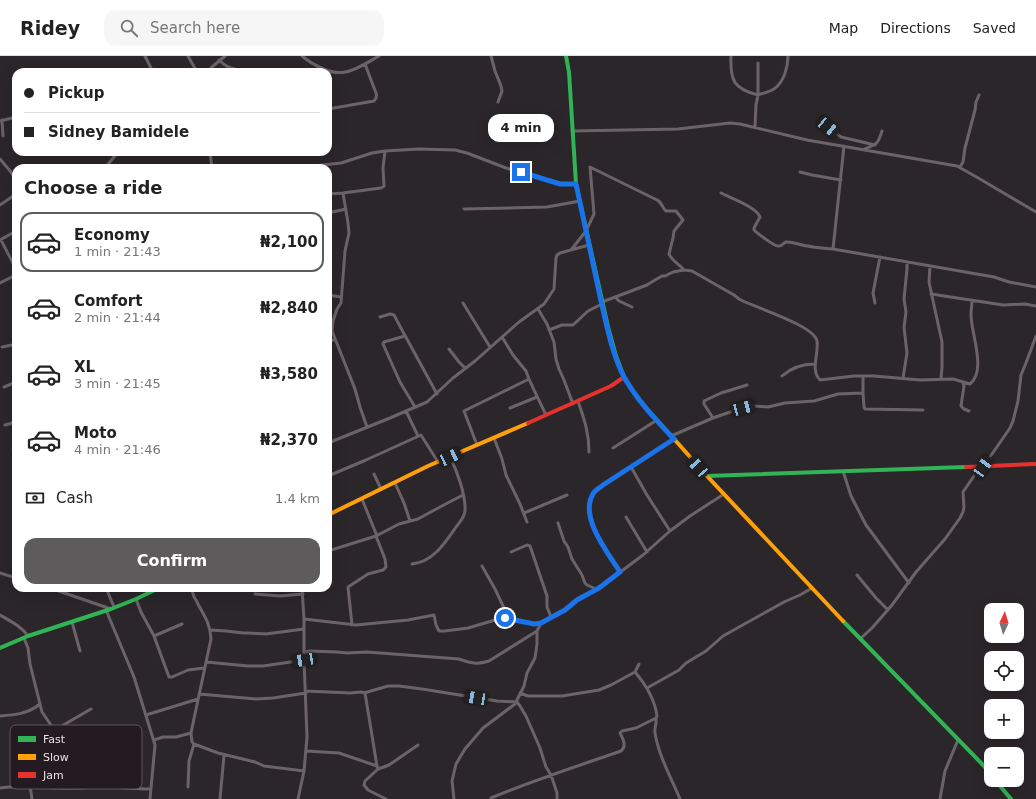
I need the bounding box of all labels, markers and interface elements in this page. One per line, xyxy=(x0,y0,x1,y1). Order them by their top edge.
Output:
search box xyxy=(104,10,384,46)
text: Ridey xyxy=(20,17,80,39)
icon: search xyxy=(118,17,140,39)
text: Search here xyxy=(150,19,240,37)
text: Map xyxy=(829,20,858,36)
text: Directions xyxy=(880,20,951,36)
text: Saved xyxy=(973,20,1016,36)
text: Pickup xyxy=(48,84,104,102)
callout: 4 min xyxy=(488,114,554,142)
car xyxy=(815,115,841,139)
text: 4 min xyxy=(501,120,541,135)
text: Sidney Bamidele xyxy=(48,123,189,141)
route end xyxy=(512,163,530,181)
text: Choose a ride xyxy=(24,177,163,198)
icon: car xyxy=(26,224,62,260)
text: Economy xyxy=(74,226,150,244)
text: ₦2,100 xyxy=(260,233,318,251)
text: 1 min · 21:43 xyxy=(74,244,161,259)
icon: car xyxy=(26,290,62,326)
text: Comfort xyxy=(74,292,142,310)
text: ₦2,840 xyxy=(260,299,318,317)
text: 2 min · 21:44 xyxy=(74,310,161,325)
icon: car xyxy=(26,356,62,392)
text: XL xyxy=(74,358,95,376)
text: ₦3,580 xyxy=(260,365,318,383)
text: 3 min · 21:45 xyxy=(74,376,161,391)
car xyxy=(730,399,756,417)
icon: car xyxy=(26,422,62,458)
text: Moto xyxy=(74,424,117,442)
text: ₦2,370 xyxy=(260,431,318,449)
text: 4 min · 21:46 xyxy=(74,442,161,457)
car xyxy=(437,446,463,468)
car xyxy=(686,454,710,480)
car xyxy=(971,454,995,480)
icon: cash xyxy=(24,487,46,509)
text: Cash xyxy=(56,489,93,507)
text: 1.4 km xyxy=(275,491,320,506)
button: Confirm xyxy=(24,538,320,584)
north arrow xyxy=(984,603,1024,643)
map controls xyxy=(984,603,1024,787)
route start xyxy=(496,609,514,627)
button: locate xyxy=(984,651,1024,691)
car xyxy=(291,652,317,668)
car xyxy=(463,690,489,706)
button: + xyxy=(984,699,1024,739)
legend xyxy=(10,725,142,789)
text: Fast xyxy=(43,733,66,746)
button: − xyxy=(984,747,1024,787)
text: Slow xyxy=(43,751,69,764)
text: Jam xyxy=(42,769,64,782)

